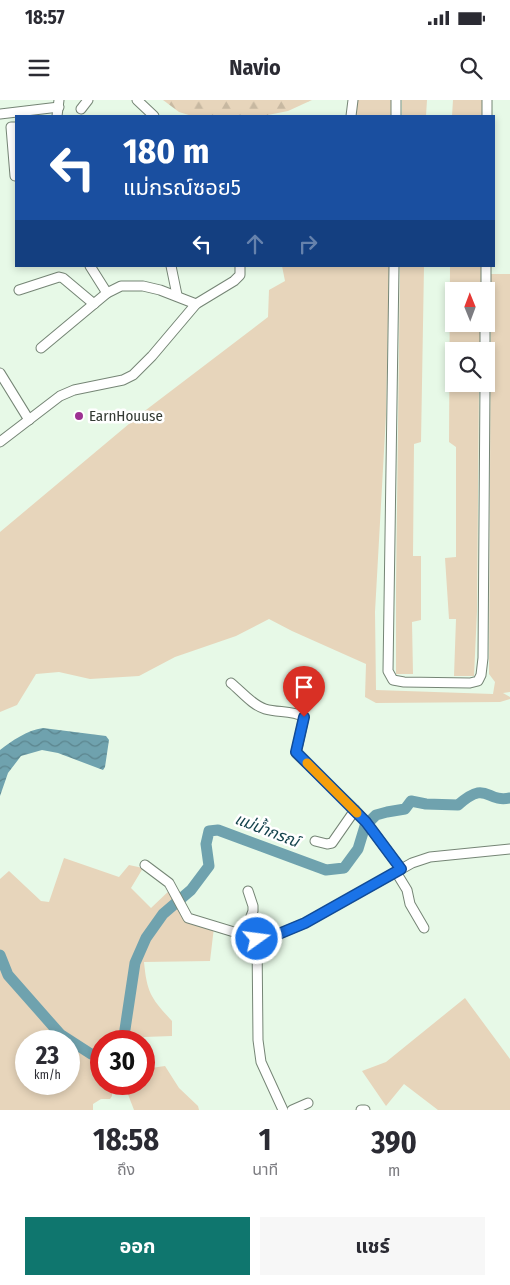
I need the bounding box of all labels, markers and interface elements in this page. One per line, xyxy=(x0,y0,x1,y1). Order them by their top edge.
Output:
text: 18:57 xyxy=(25,6,65,29)
icon: menu xyxy=(25,54,53,82)
text: Navio xyxy=(229,54,281,81)
icon: search xyxy=(457,54,485,82)
text: 180 m xyxy=(123,130,209,172)
icon: left xyxy=(40,135,105,200)
text: แม่กรณ์ซอย5 xyxy=(123,174,241,201)
icon: left xyxy=(188,230,216,258)
icon: ahead xyxy=(241,230,269,258)
icon: right xyxy=(294,230,322,258)
north arrow xyxy=(445,282,495,332)
map controls xyxy=(445,282,495,392)
button: search xyxy=(445,342,495,392)
place label: EarnHouuse xyxy=(89,407,163,425)
marker: EarnHouuse xyxy=(73,410,85,422)
pin xyxy=(283,666,325,717)
icon: arrive xyxy=(290,673,318,701)
water label: แม่น้ำกรณ์ xyxy=(232,807,305,852)
position arrow xyxy=(230,912,282,964)
speed limit sign: 30 xyxy=(90,1030,155,1095)
text: 23 xyxy=(36,1041,59,1071)
text: km/h xyxy=(34,1068,61,1082)
text: 18:58 xyxy=(93,1122,159,1158)
text: 1 xyxy=(259,1122,272,1158)
text: 390 xyxy=(371,1125,417,1161)
text: ถึง xyxy=(117,1160,135,1179)
text: นาที xyxy=(252,1160,278,1179)
text: m xyxy=(388,1161,400,1180)
button: ออก xyxy=(25,1217,250,1275)
button: แชร์ xyxy=(260,1217,485,1275)

